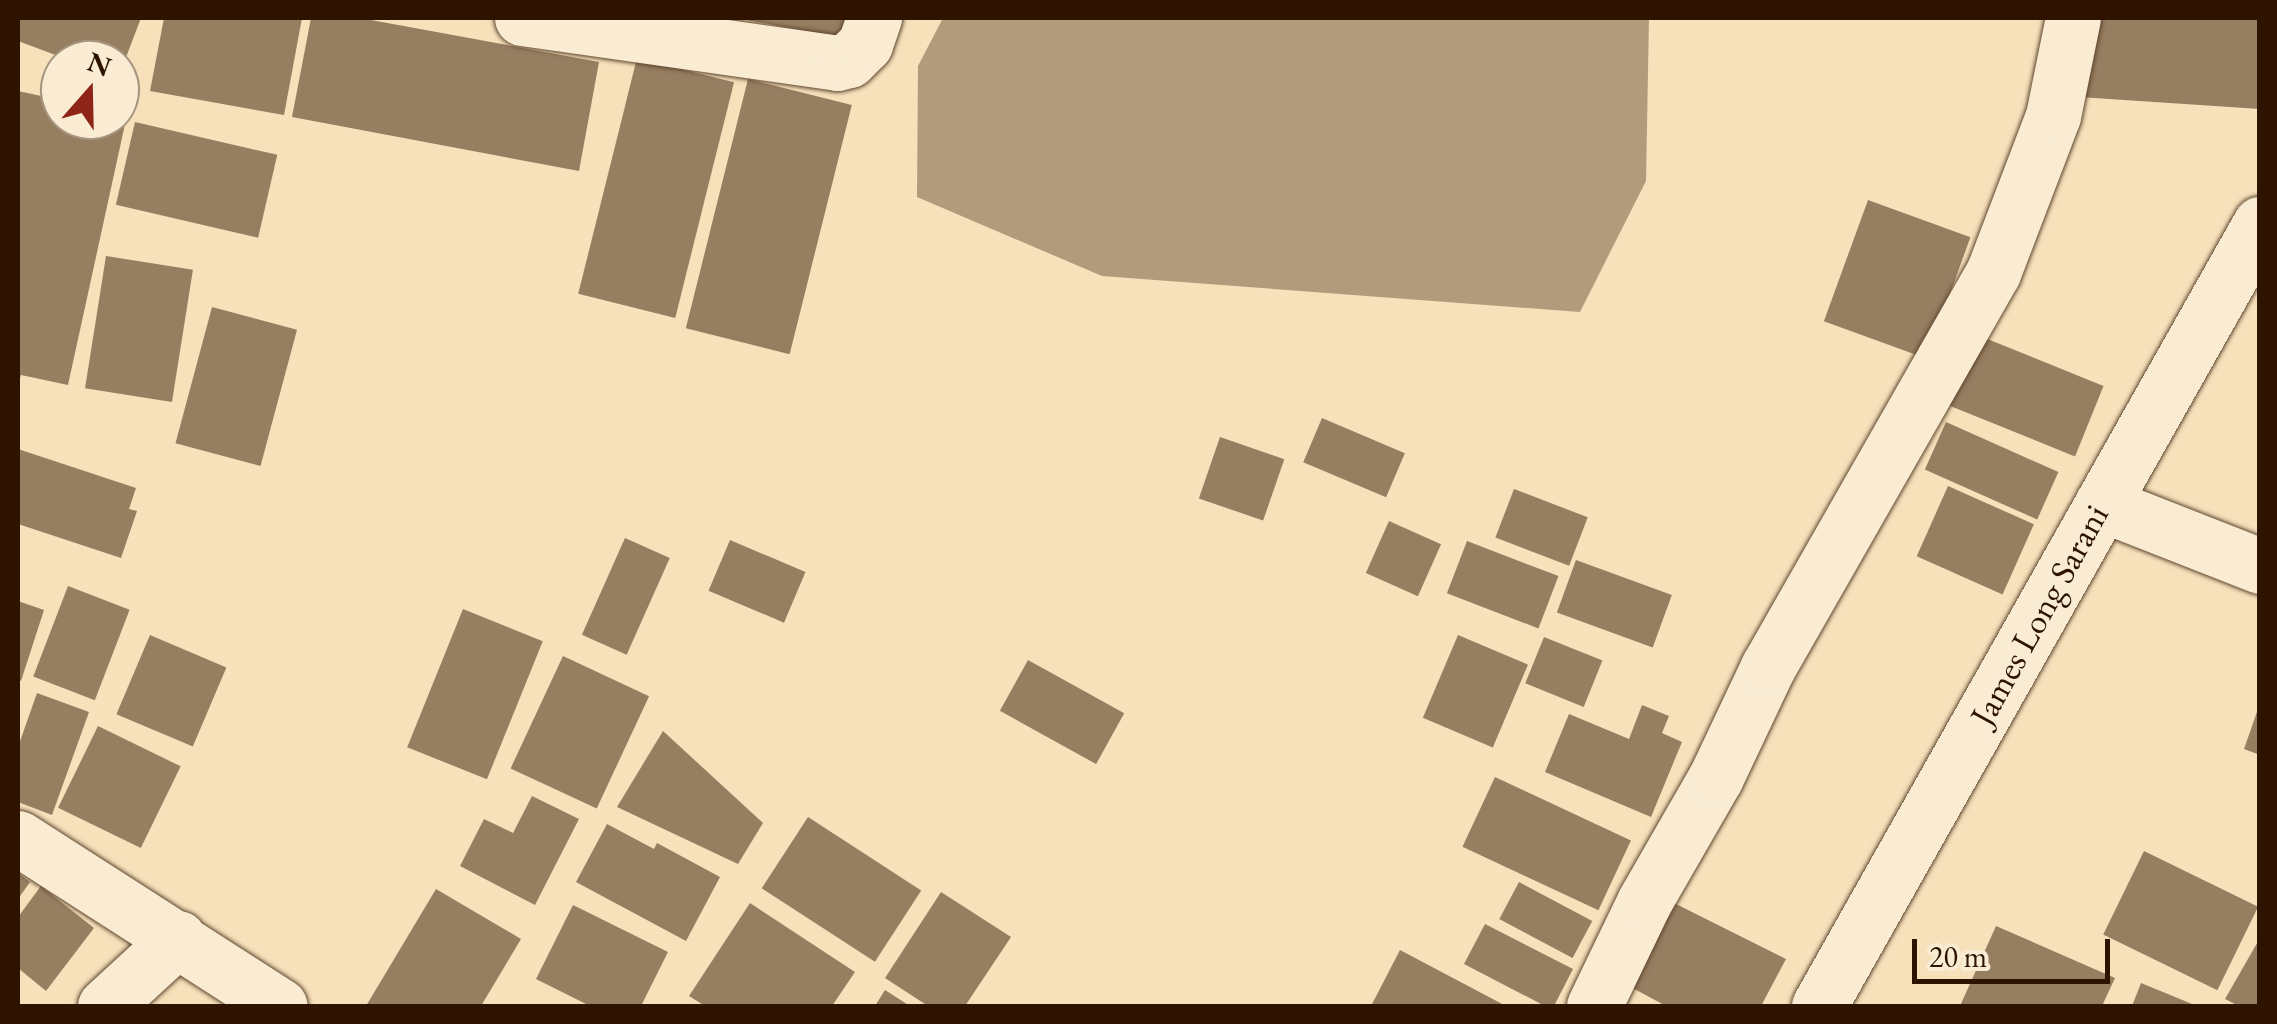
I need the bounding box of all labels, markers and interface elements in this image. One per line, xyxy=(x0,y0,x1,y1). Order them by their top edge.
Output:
north arrow xyxy=(40,40,140,140)
text: N xyxy=(83,43,116,84)
street label: James Long Sarani xyxy=(1961,497,2117,733)
scale bar xyxy=(1917,919,2114,981)
text: 20 m xyxy=(1929,937,1987,976)

